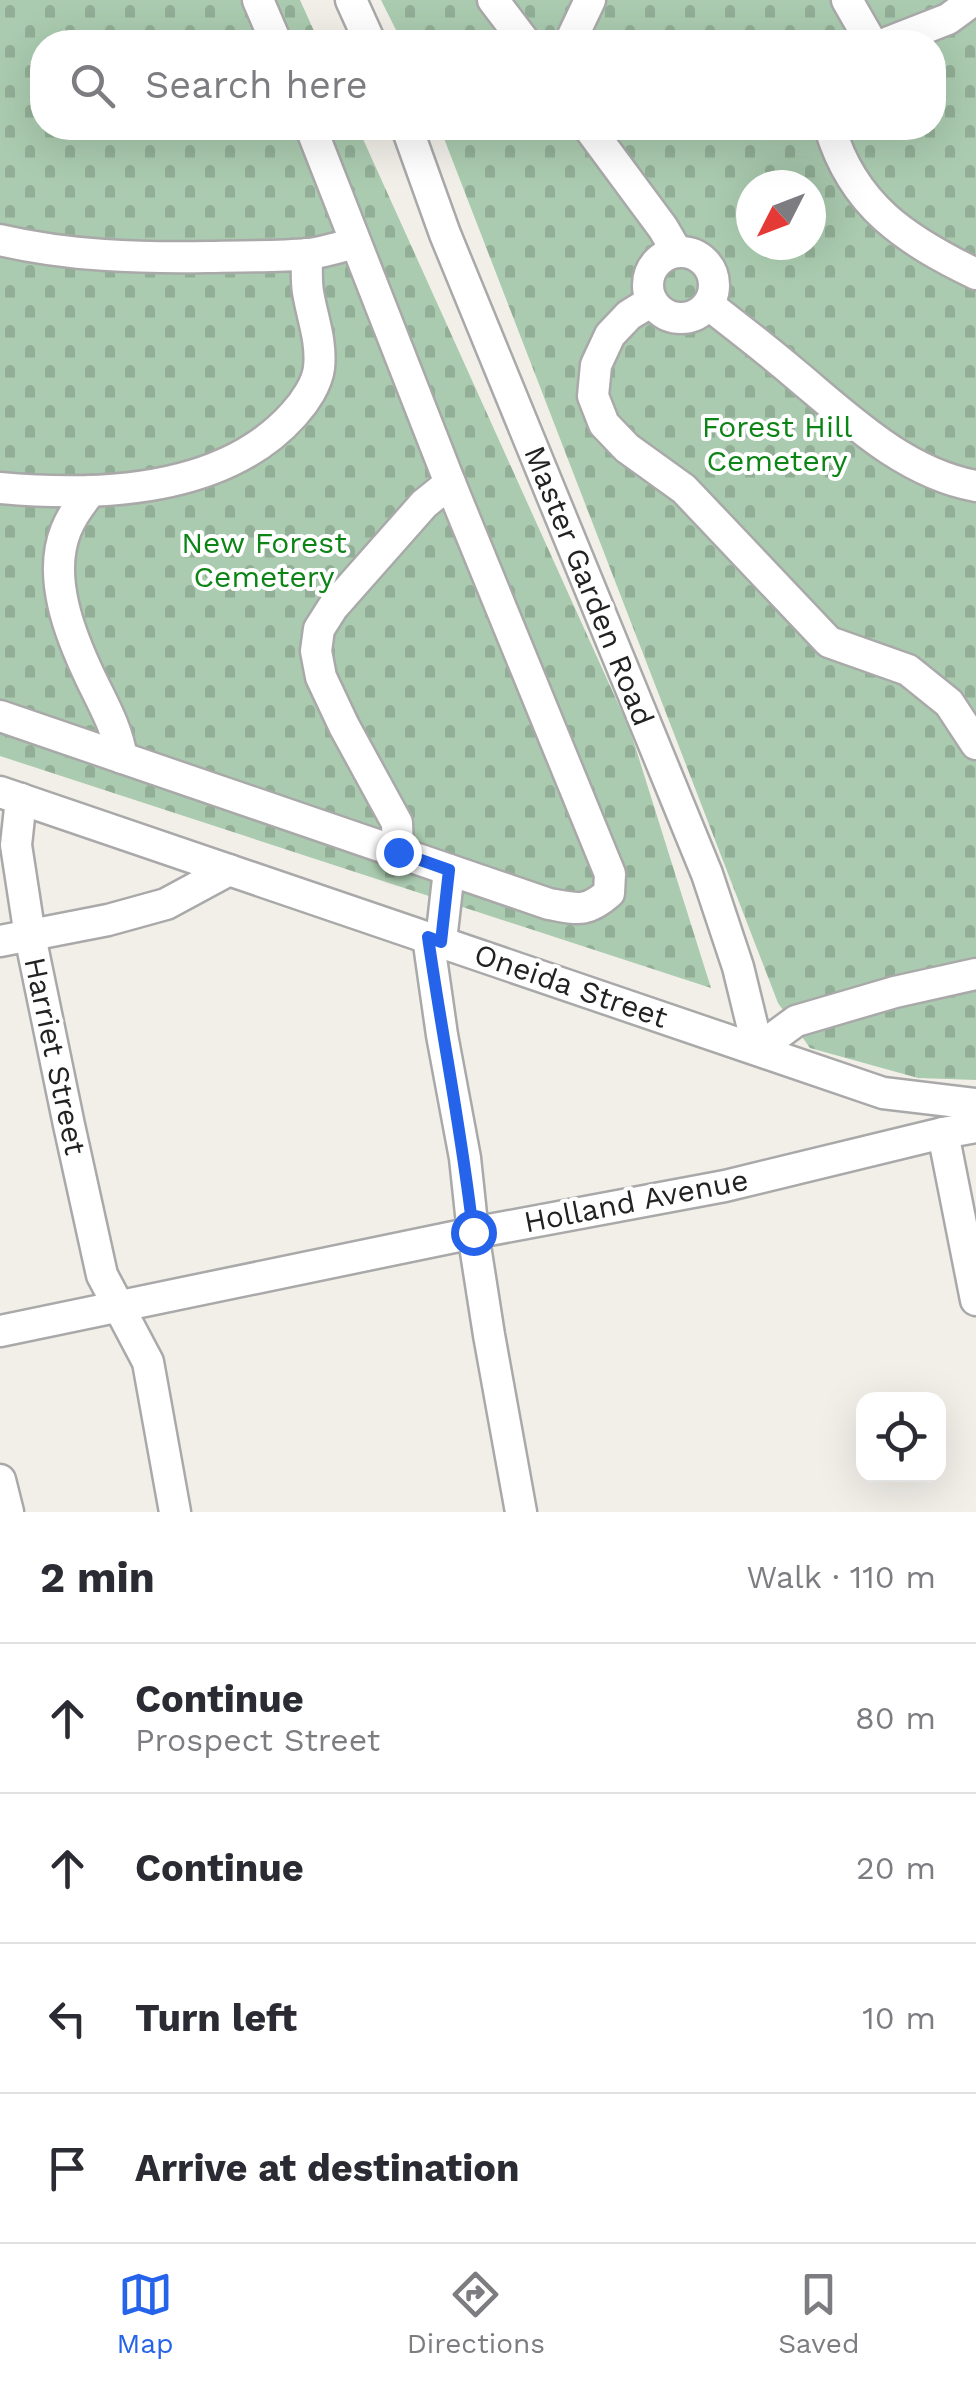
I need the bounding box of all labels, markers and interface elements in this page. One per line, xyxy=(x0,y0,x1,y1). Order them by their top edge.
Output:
search box xyxy=(30,30,946,140)
icon: search xyxy=(65,58,120,113)
text: Search here xyxy=(145,63,368,107)
north arrow xyxy=(736,170,826,260)
park label: Forest Hill Cemetery xyxy=(702,409,852,478)
street label: Master Garden Road xyxy=(517,441,662,731)
park label: New Forest Cemetery xyxy=(181,525,347,594)
route end xyxy=(376,830,422,876)
street label: Oneida Street xyxy=(470,936,673,1035)
street label: Harriet Street xyxy=(17,954,94,1158)
street label: Holland Avenue xyxy=(521,1162,751,1239)
route start xyxy=(451,1210,497,1256)
map controls xyxy=(856,1392,946,1482)
button: locate xyxy=(856,1392,946,1482)
text: 2 min xyxy=(40,1553,155,1602)
text: Walk · 110 m xyxy=(746,1558,936,1596)
text: Continue xyxy=(135,1677,304,1721)
icon: ahead xyxy=(40,1691,95,1746)
text: 80 m xyxy=(855,1699,936,1737)
text: Prospect Street xyxy=(135,1721,380,1759)
icon: ahead xyxy=(40,1841,95,1896)
text: Continue xyxy=(135,1846,304,1890)
text: 20 m xyxy=(856,1849,936,1887)
icon: left xyxy=(40,1991,95,2046)
text: Turn left xyxy=(135,1996,297,2040)
text: 10 m xyxy=(862,1999,936,2037)
icon: arrive xyxy=(40,2141,95,2196)
text: Arrive at destination xyxy=(135,2146,520,2190)
tab: Map xyxy=(117,2267,174,2360)
tab: Directions xyxy=(407,2267,545,2360)
tab: Saved xyxy=(778,2267,859,2360)

